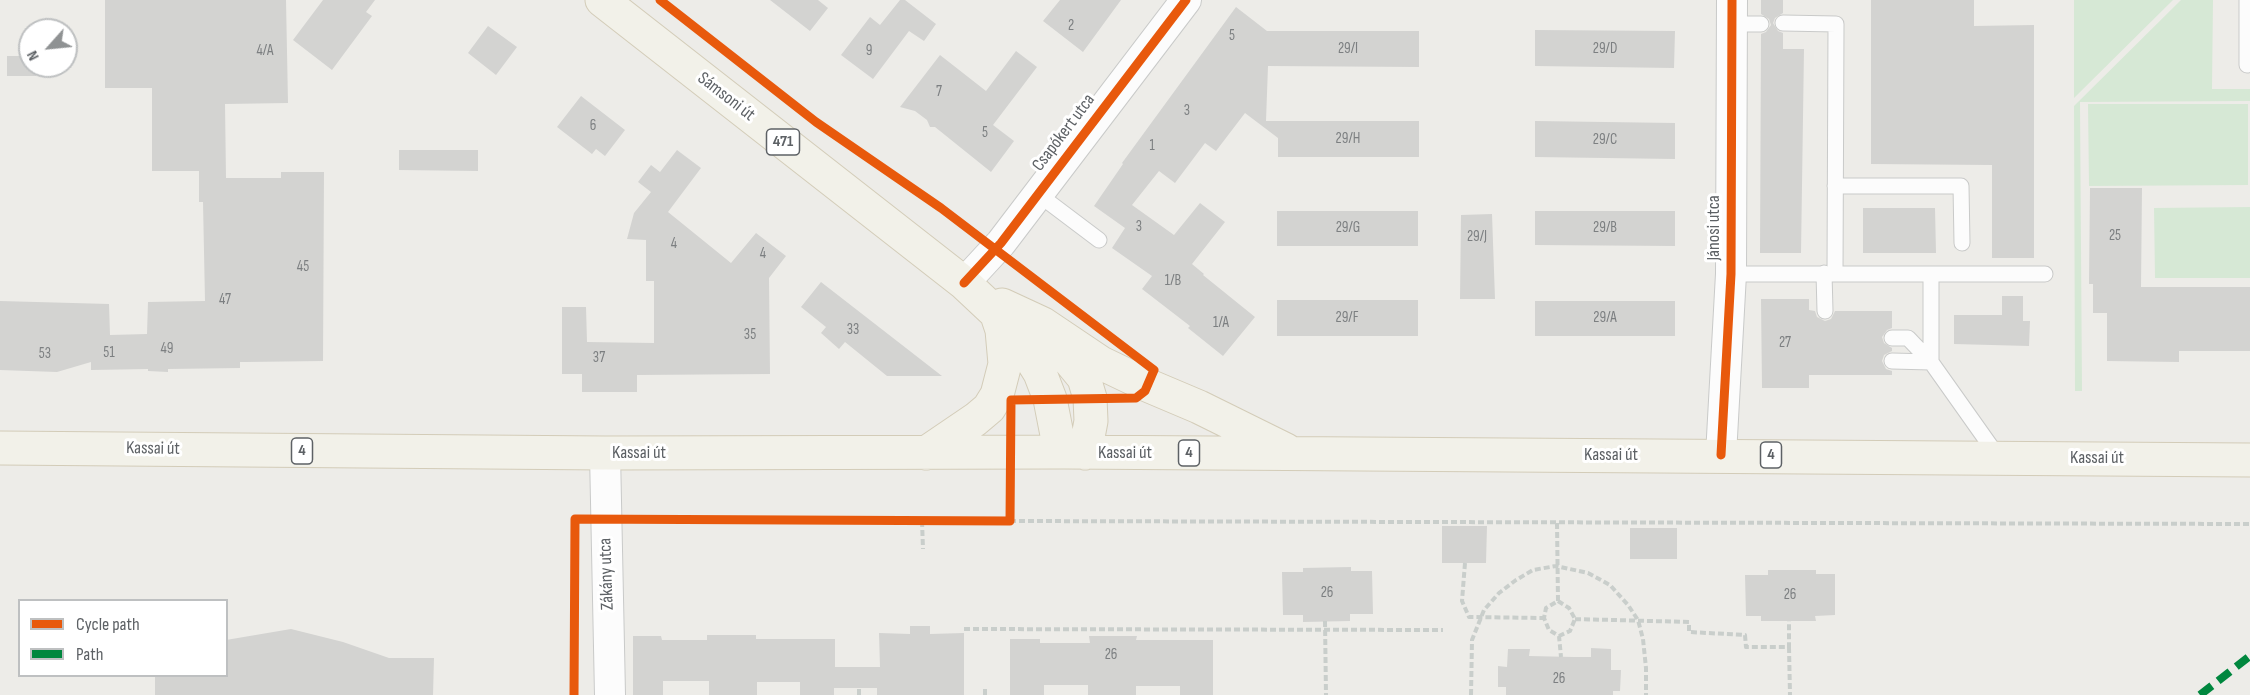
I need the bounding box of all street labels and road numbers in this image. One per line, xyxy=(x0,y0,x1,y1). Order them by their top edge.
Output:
street label: Sámsoni út xyxy=(693,68,759,126)
street label: Csapókert utca xyxy=(1028,90,1100,176)
road number: 471 xyxy=(766,129,800,155)
street label: Jánosi utca xyxy=(1703,195,1725,261)
street label: Kassai út xyxy=(126,438,180,460)
road number: 4 xyxy=(292,438,312,464)
road number: 4 xyxy=(1178,440,1200,466)
street label: Kassai út xyxy=(612,442,666,464)
street label: Kassai út xyxy=(1098,442,1152,464)
road number: 4 xyxy=(1760,442,1782,468)
street label: Kassai út xyxy=(1584,444,1638,466)
street label: Kassai út xyxy=(2070,447,2124,469)
street label: Zákány utca xyxy=(595,538,619,610)

